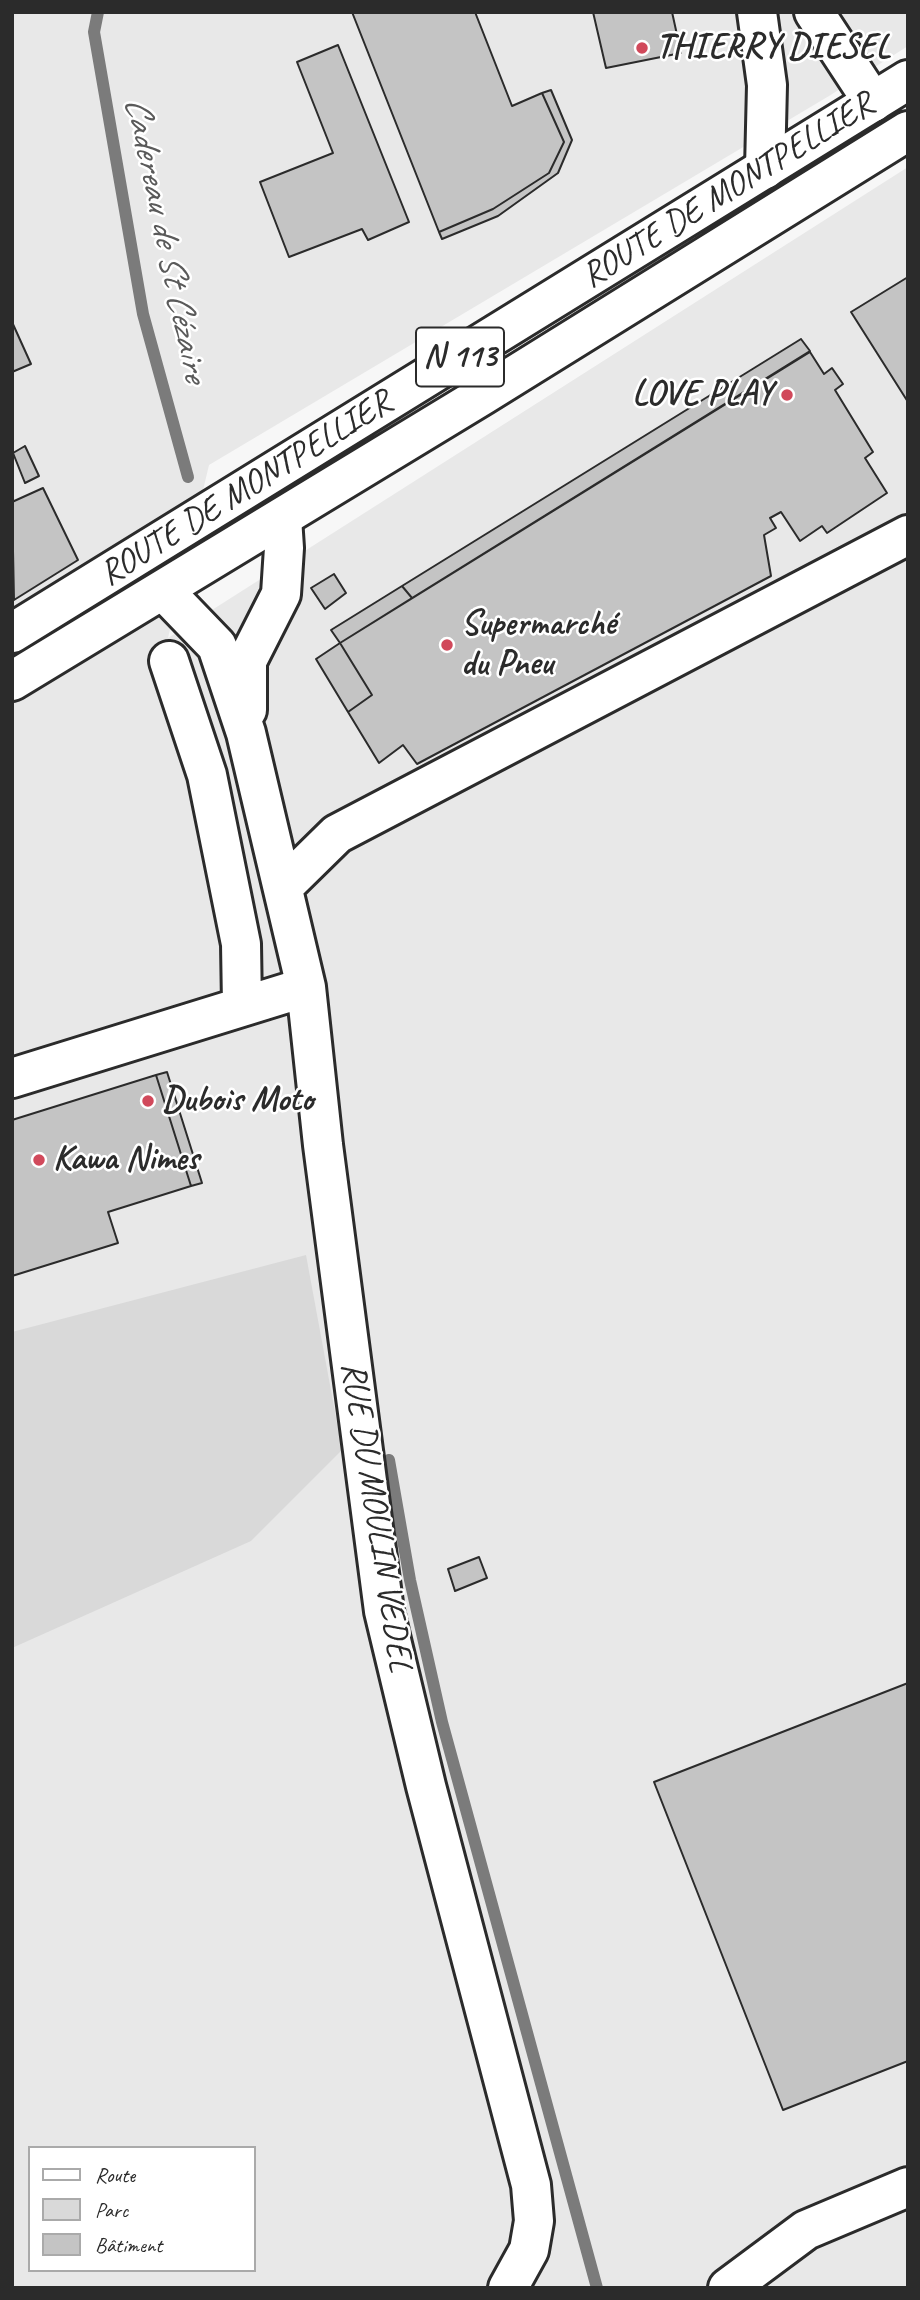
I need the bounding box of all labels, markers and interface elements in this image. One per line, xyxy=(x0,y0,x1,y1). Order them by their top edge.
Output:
place label: THIERRY DIESEL xyxy=(656,27,890,69)
marker: THIERRY DIESEL xyxy=(634,40,650,56)
street label: ROUTE DE MONTPELLIER xyxy=(574,84,882,298)
water label: Cadereau de St Cézaire xyxy=(113,93,217,385)
road number: N 113 xyxy=(416,328,504,386)
place label: LOVE PLAY xyxy=(632,374,773,416)
street label: ROUTE DE MONTPELLIER xyxy=(92,382,400,596)
marker: LOVE PLAY xyxy=(779,387,795,403)
place label: Supermarché du Pneu xyxy=(461,604,615,686)
marker: Supermarché du Pneu xyxy=(439,637,455,653)
place label: Dubois Moto xyxy=(162,1080,313,1122)
marker: Dubois Moto xyxy=(140,1093,156,1109)
place label: Kawa Nimes xyxy=(53,1139,199,1181)
marker: Kawa Nimes xyxy=(31,1152,47,1168)
street label: RUE DU MOULIN VEDEL xyxy=(331,1359,421,1675)
legend xyxy=(28,2146,256,2272)
text: Route xyxy=(95,2162,135,2188)
text: Parc xyxy=(95,2197,128,2223)
text: Bâtiment xyxy=(95,2232,162,2258)

